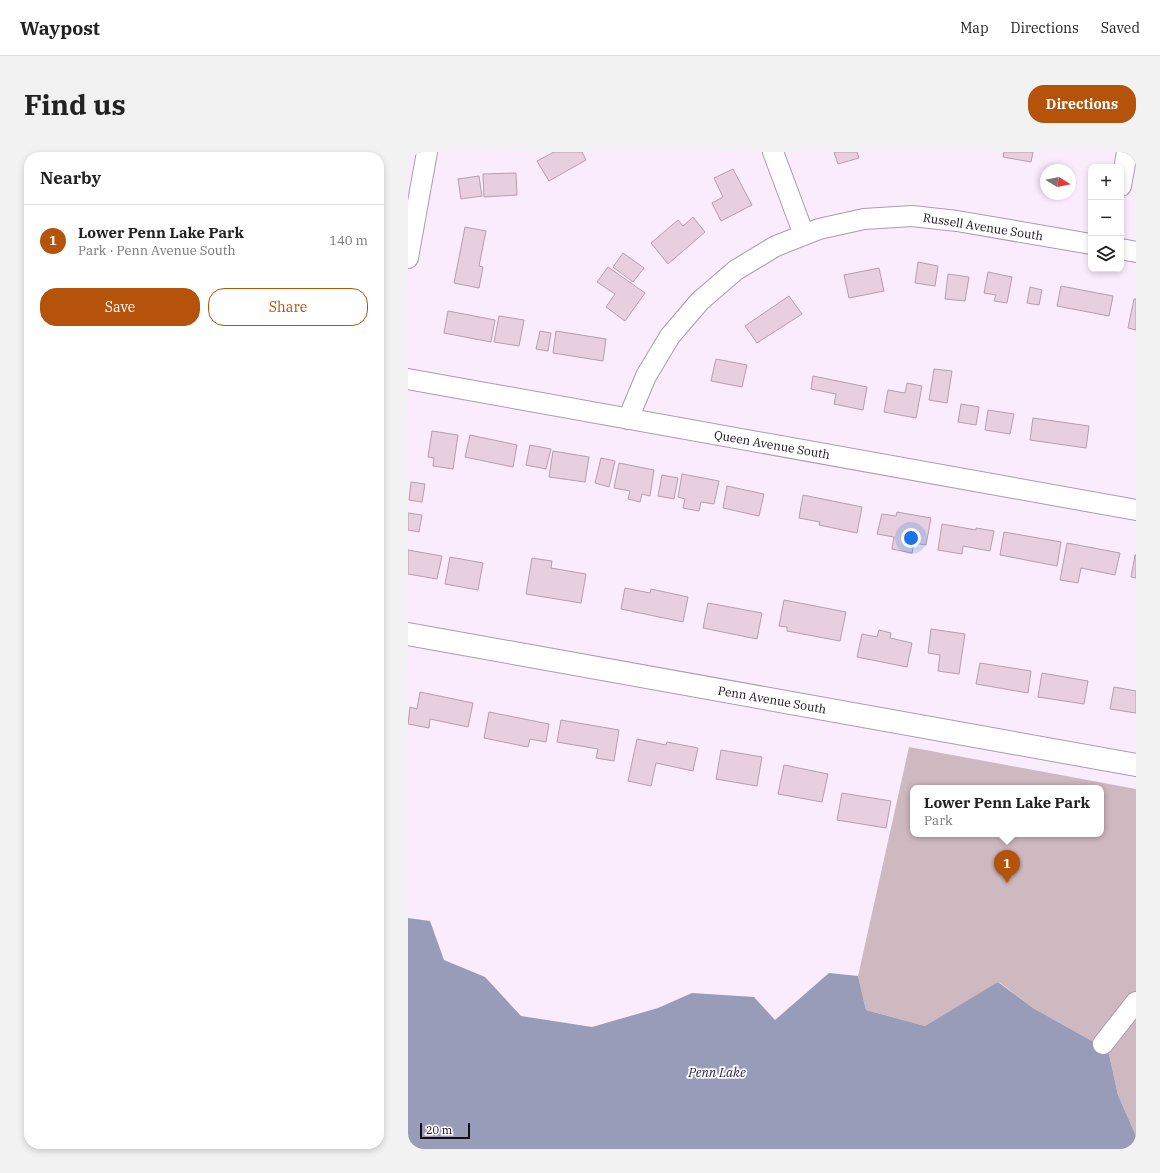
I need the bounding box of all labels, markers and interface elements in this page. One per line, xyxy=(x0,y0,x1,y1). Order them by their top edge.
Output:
text: Waypost xyxy=(20,16,100,40)
text: Map xyxy=(960,19,989,37)
text: Directions xyxy=(1011,19,1079,37)
text: Saved xyxy=(1101,19,1140,37)
button: Directions xyxy=(1028,85,1136,123)
text: Find us xyxy=(24,86,126,123)
north arrow xyxy=(1040,164,1076,200)
map controls xyxy=(1088,164,1124,272)
button: + xyxy=(1088,164,1124,200)
text: Nearby xyxy=(40,167,101,189)
button: − xyxy=(1088,200,1124,236)
street label: Russell Avenue South xyxy=(922,210,1045,243)
text: Lower Penn Lake Park xyxy=(78,223,244,242)
text: 1 xyxy=(49,232,57,249)
text: 140 m xyxy=(329,232,368,249)
button: layers xyxy=(1088,236,1124,272)
text: Park · Penn Avenue South xyxy=(78,242,236,259)
button: Save xyxy=(40,288,200,326)
button: Share xyxy=(208,288,368,326)
street label: Queen Avenue South xyxy=(713,427,832,462)
your location xyxy=(901,528,921,548)
street label: Penn Avenue South xyxy=(717,683,828,717)
popup xyxy=(910,785,1104,837)
text: Lower Penn Lake Park xyxy=(924,793,1090,812)
text: Park xyxy=(924,812,953,829)
pin: 1 xyxy=(994,850,1020,883)
water label: Penn Lake xyxy=(687,1064,746,1081)
scale bar xyxy=(420,1121,470,1140)
text: 20 m xyxy=(426,1123,452,1137)

